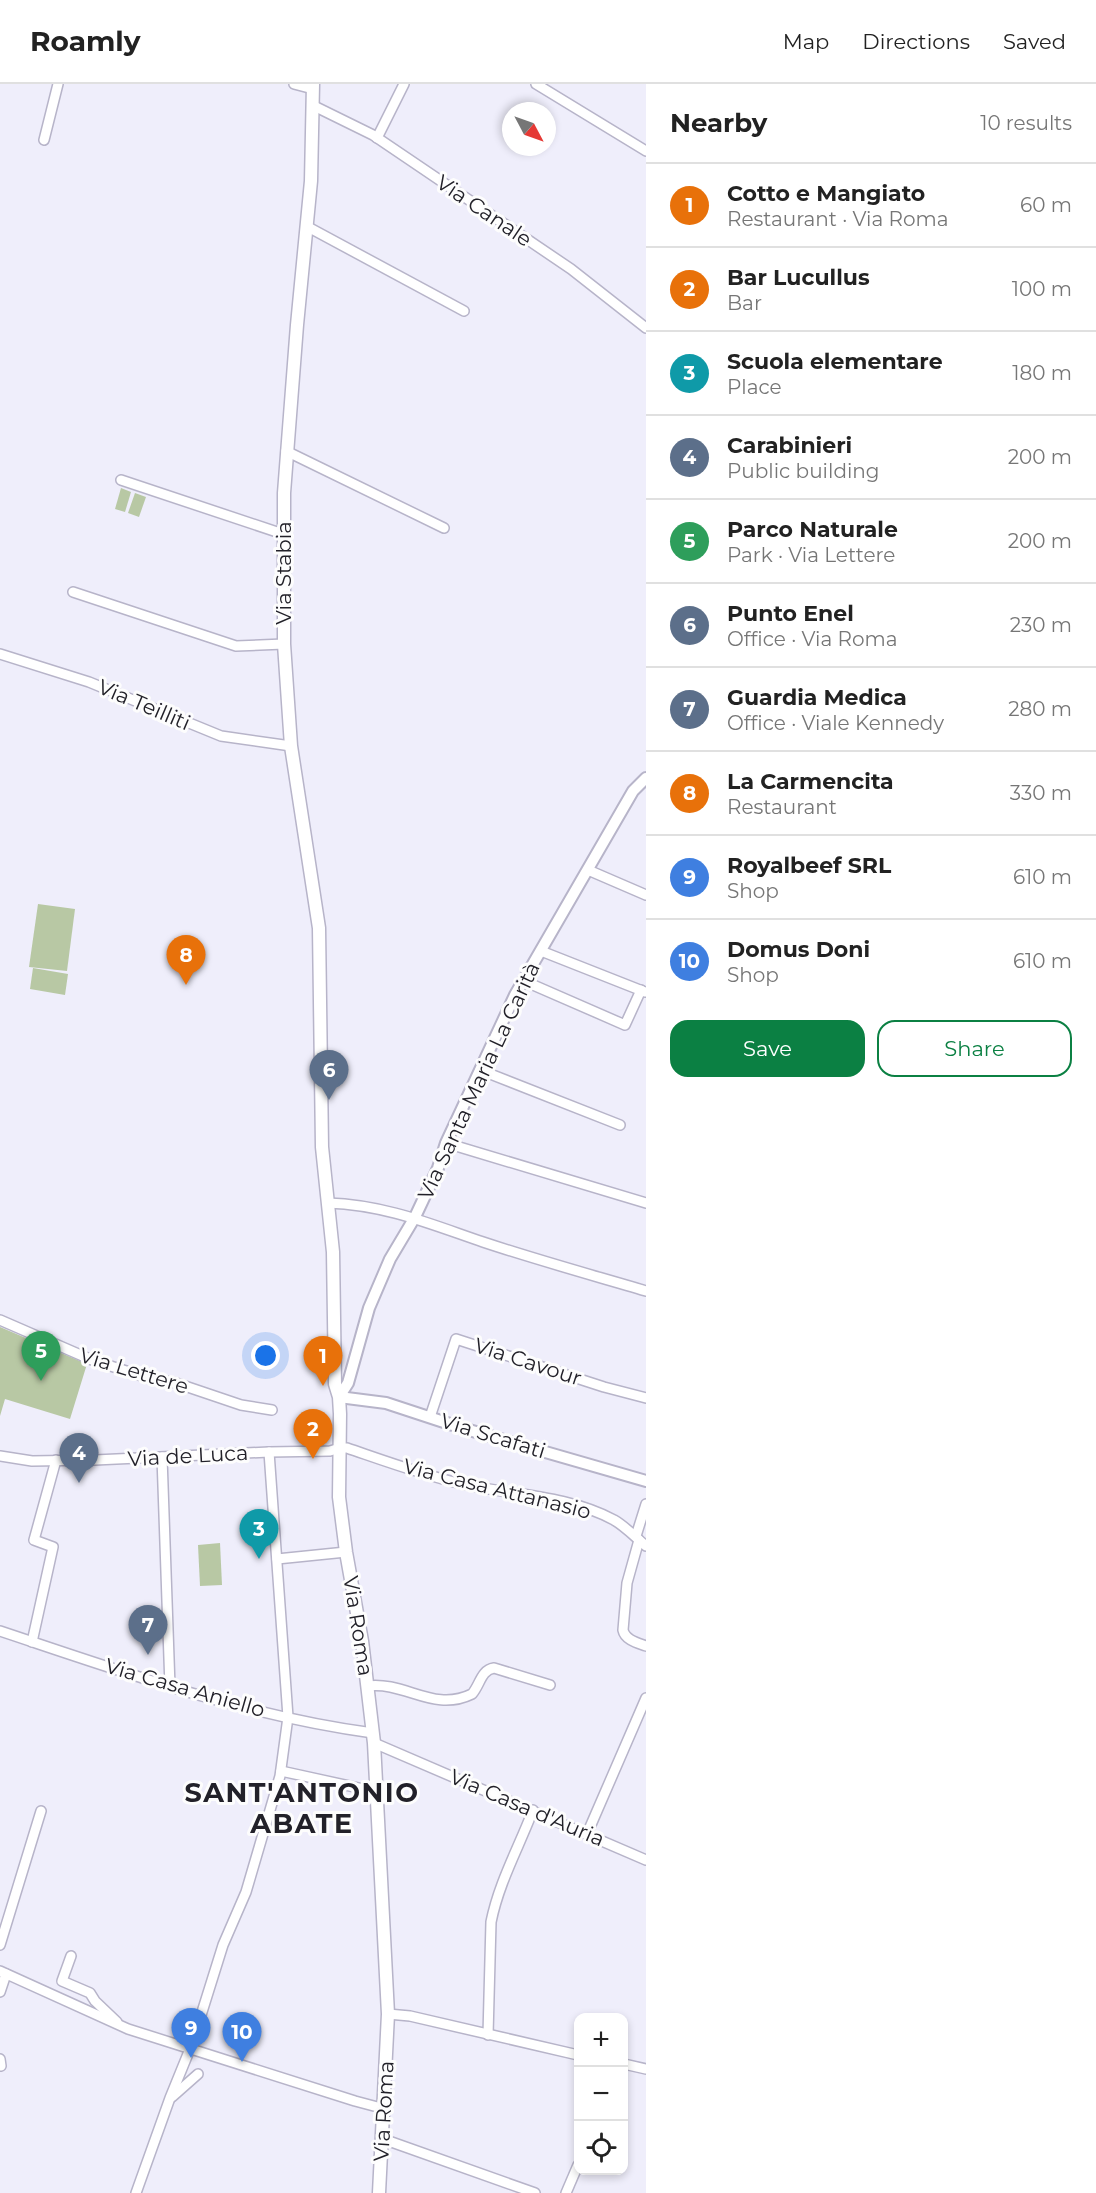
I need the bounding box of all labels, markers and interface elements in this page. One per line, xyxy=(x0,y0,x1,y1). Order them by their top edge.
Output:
text: Roamly xyxy=(30,24,140,58)
text: Map xyxy=(783,29,829,54)
text: Directions xyxy=(862,29,970,54)
text: Saved xyxy=(1003,29,1066,54)
north arrow xyxy=(502,102,556,156)
text: Nearby xyxy=(670,107,767,139)
text: 10 results xyxy=(980,111,1072,135)
street label: Via Canale xyxy=(432,170,537,252)
text: Cotto e Mangiato xyxy=(727,180,925,207)
text: 1 xyxy=(686,193,693,217)
text: 60 m xyxy=(1020,193,1072,217)
text: Restaurant · Via Roma xyxy=(727,207,948,231)
text: Bar Lucullus xyxy=(727,264,870,291)
text: 2 xyxy=(684,277,695,301)
text: 100 m xyxy=(1012,277,1072,301)
text: Bar xyxy=(727,291,762,315)
text: Scuola elementare xyxy=(727,348,943,375)
text: 3 xyxy=(684,361,695,385)
text: 180 m xyxy=(1012,361,1072,385)
text: Place xyxy=(727,375,782,399)
text: Carabinieri xyxy=(727,432,852,459)
text: 4 xyxy=(683,445,696,469)
text: 200 m xyxy=(1008,445,1072,469)
text: Public building xyxy=(727,459,880,483)
text: Parco Naturale xyxy=(727,516,898,543)
street label: Via Stabia xyxy=(271,521,296,625)
text: 5 xyxy=(684,529,695,553)
text: 200 m xyxy=(1008,529,1072,553)
text: Park · Via Lettere xyxy=(727,543,895,567)
text: Punto Enel xyxy=(727,600,854,627)
text: 6 xyxy=(683,613,696,637)
text: 230 m xyxy=(1010,613,1072,637)
text: Office · Via Roma xyxy=(727,627,897,651)
street label: Via Teilliti xyxy=(94,674,194,735)
text: Guardia Medica xyxy=(727,684,907,711)
text: 7 xyxy=(683,697,696,721)
text: 280 m xyxy=(1008,697,1072,721)
text: Office · Viale Kennedy xyxy=(727,711,944,735)
text: La Carmencita xyxy=(727,768,894,795)
text: 8 xyxy=(683,781,696,805)
text: 330 m xyxy=(1010,781,1072,805)
text: Restaurant xyxy=(727,795,837,819)
text: Royalbeef SRL xyxy=(727,852,891,879)
text: 9 xyxy=(683,865,696,889)
text: 610 m xyxy=(1013,865,1072,889)
text: Shop xyxy=(727,879,779,903)
pin: 8 xyxy=(166,936,206,985)
text: Domus Doni xyxy=(727,936,870,963)
text: 10 xyxy=(679,949,700,973)
text: 610 m xyxy=(1013,949,1072,973)
street label: Via Santa Maria La Carità xyxy=(412,958,545,1204)
text: Shop xyxy=(727,963,779,987)
button: Save xyxy=(670,1020,865,1077)
button: Share xyxy=(877,1020,1072,1077)
pin: 6 xyxy=(310,1050,348,1100)
pin: 5 xyxy=(22,1332,60,1381)
street label: Via Cavour xyxy=(471,1332,585,1391)
pin: 1 xyxy=(304,1336,342,1386)
your location xyxy=(251,1341,280,1370)
street label: Via Lettere xyxy=(77,1342,192,1399)
street label: Via Scafati xyxy=(438,1408,549,1463)
pin: 2 xyxy=(294,1410,332,1459)
pin: 4 xyxy=(60,1434,98,1483)
street label: Via de Luca xyxy=(127,1440,249,1471)
street label: Via Casa Attanasio xyxy=(401,1453,593,1524)
pin: 3 xyxy=(240,1510,278,1559)
street label: Via Roma xyxy=(338,1574,379,1678)
pin: 7 xyxy=(128,1606,168,1655)
street label: Via Casa Aniello xyxy=(102,1653,268,1722)
street label: Via Casa d'Auria xyxy=(446,1764,608,1851)
district label: SANT'ANTONIO ABATE xyxy=(184,1776,420,1840)
pin: 9 xyxy=(172,2008,210,2058)
pin: 10 xyxy=(222,2012,262,2062)
map controls xyxy=(574,2013,628,2175)
button: + xyxy=(574,2013,628,2067)
street label: Via Roma xyxy=(368,2060,399,2162)
button: − xyxy=(574,2067,628,2121)
button: locate xyxy=(574,2121,628,2175)

